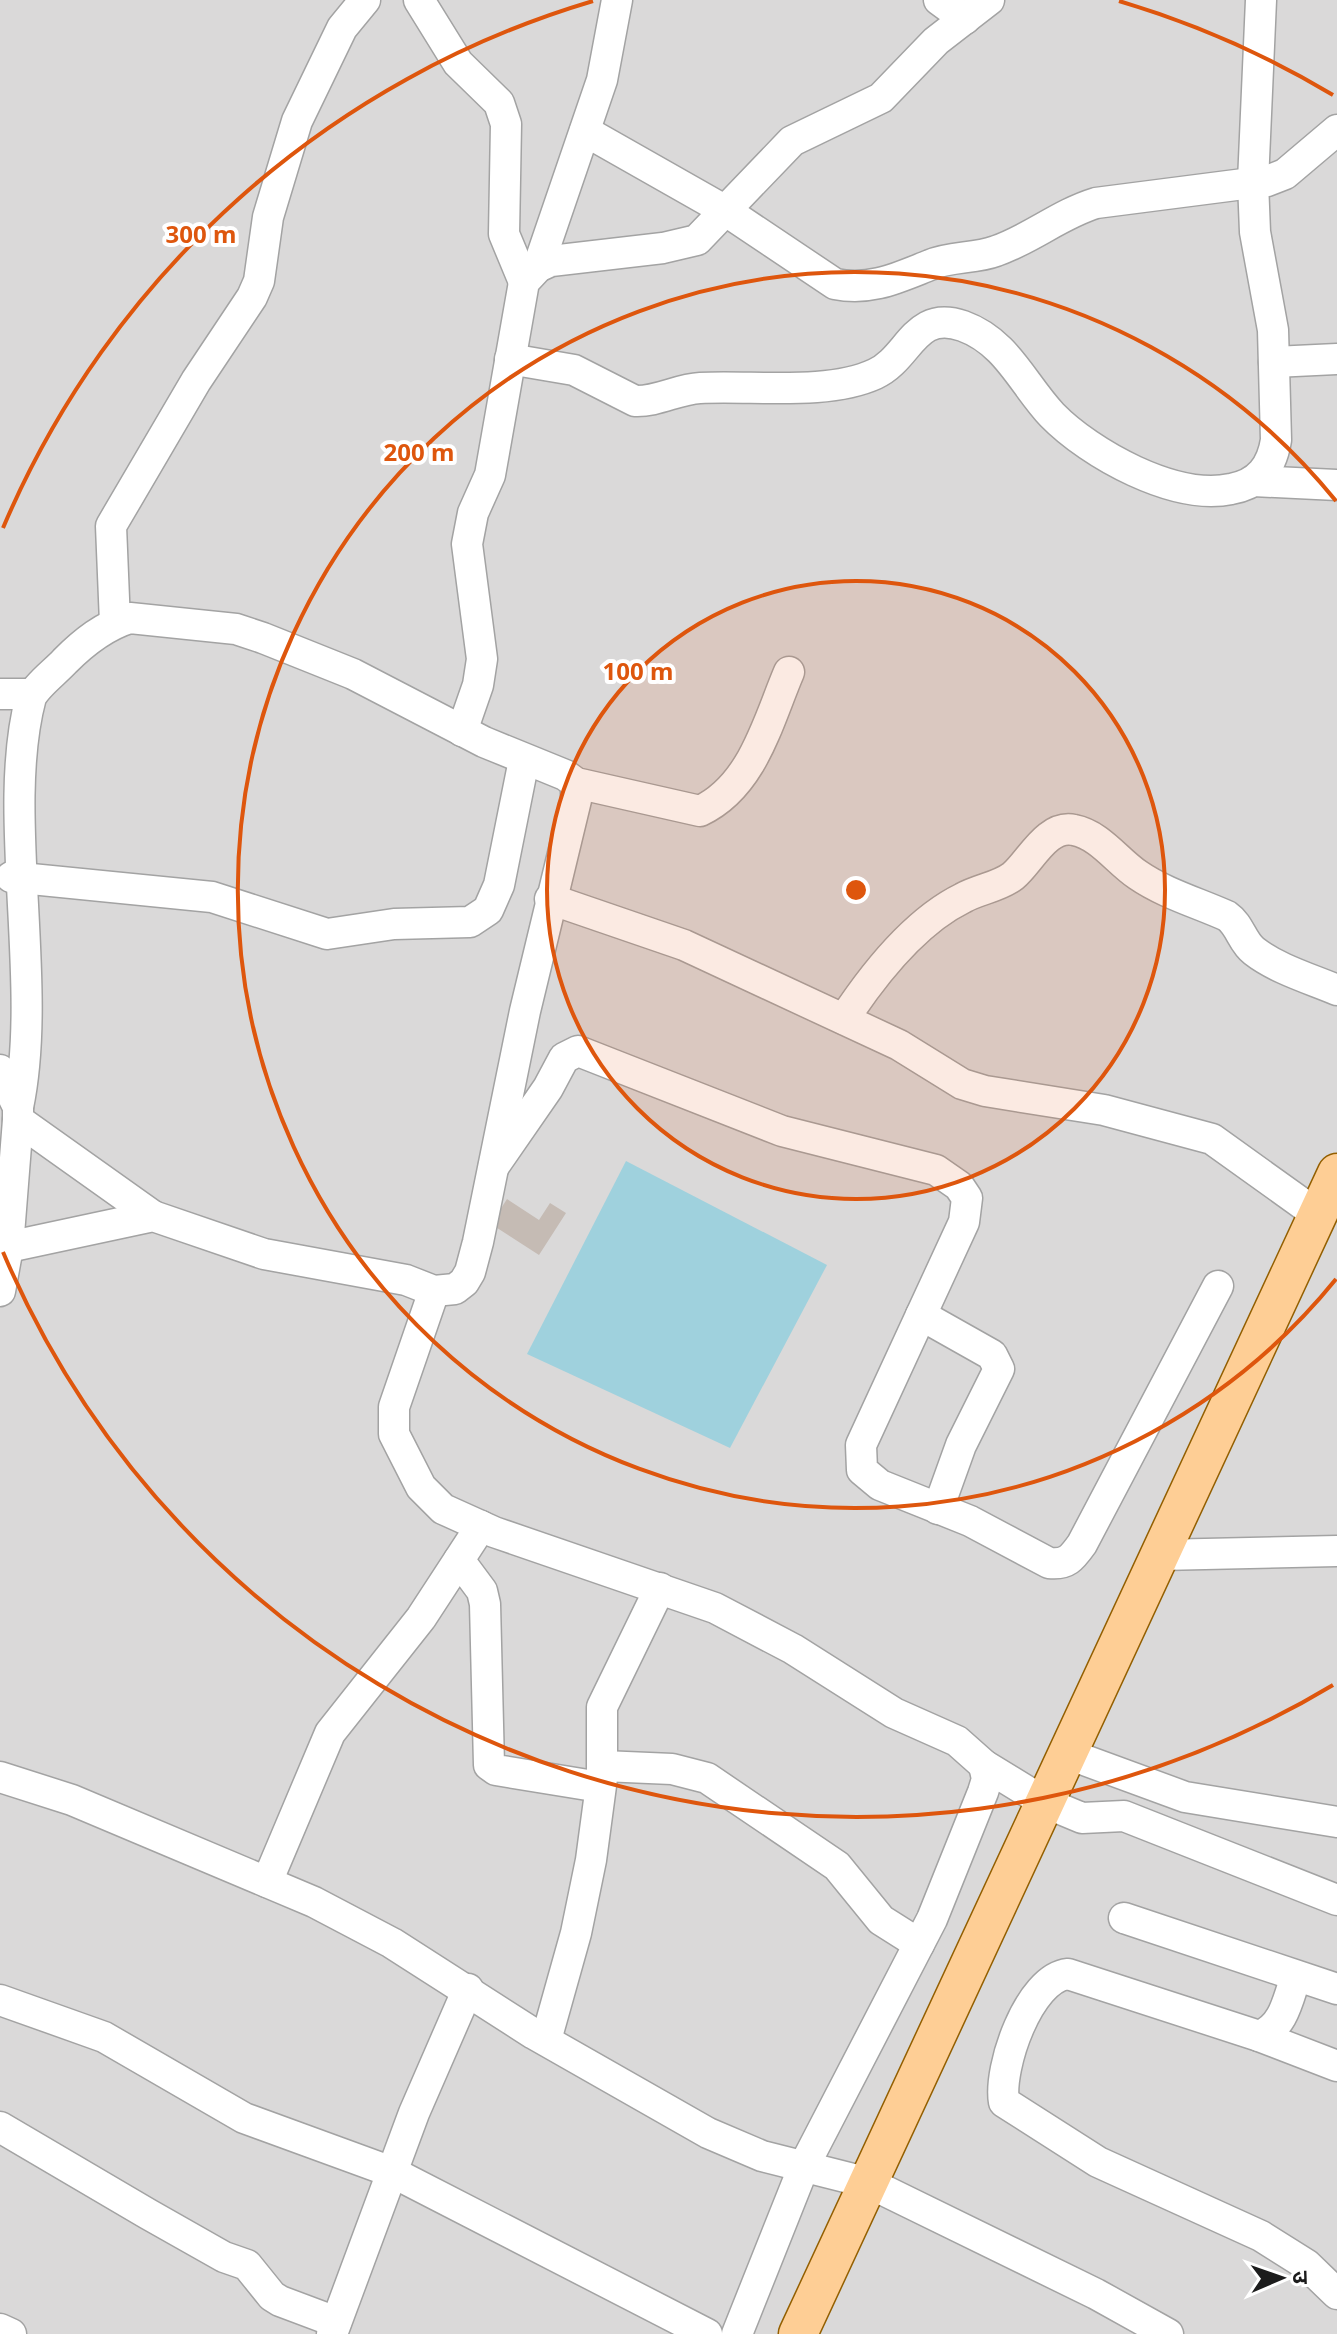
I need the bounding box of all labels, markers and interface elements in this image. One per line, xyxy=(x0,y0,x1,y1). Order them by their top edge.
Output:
text: 300 m xyxy=(166,217,236,250)
text: 200 m xyxy=(384,435,454,468)
text: 100 m xyxy=(603,654,673,687)
centre of rings xyxy=(842,876,870,904)
north arrow xyxy=(1241,2238,1321,2318)
text: उ xyxy=(1287,2270,1317,2285)

